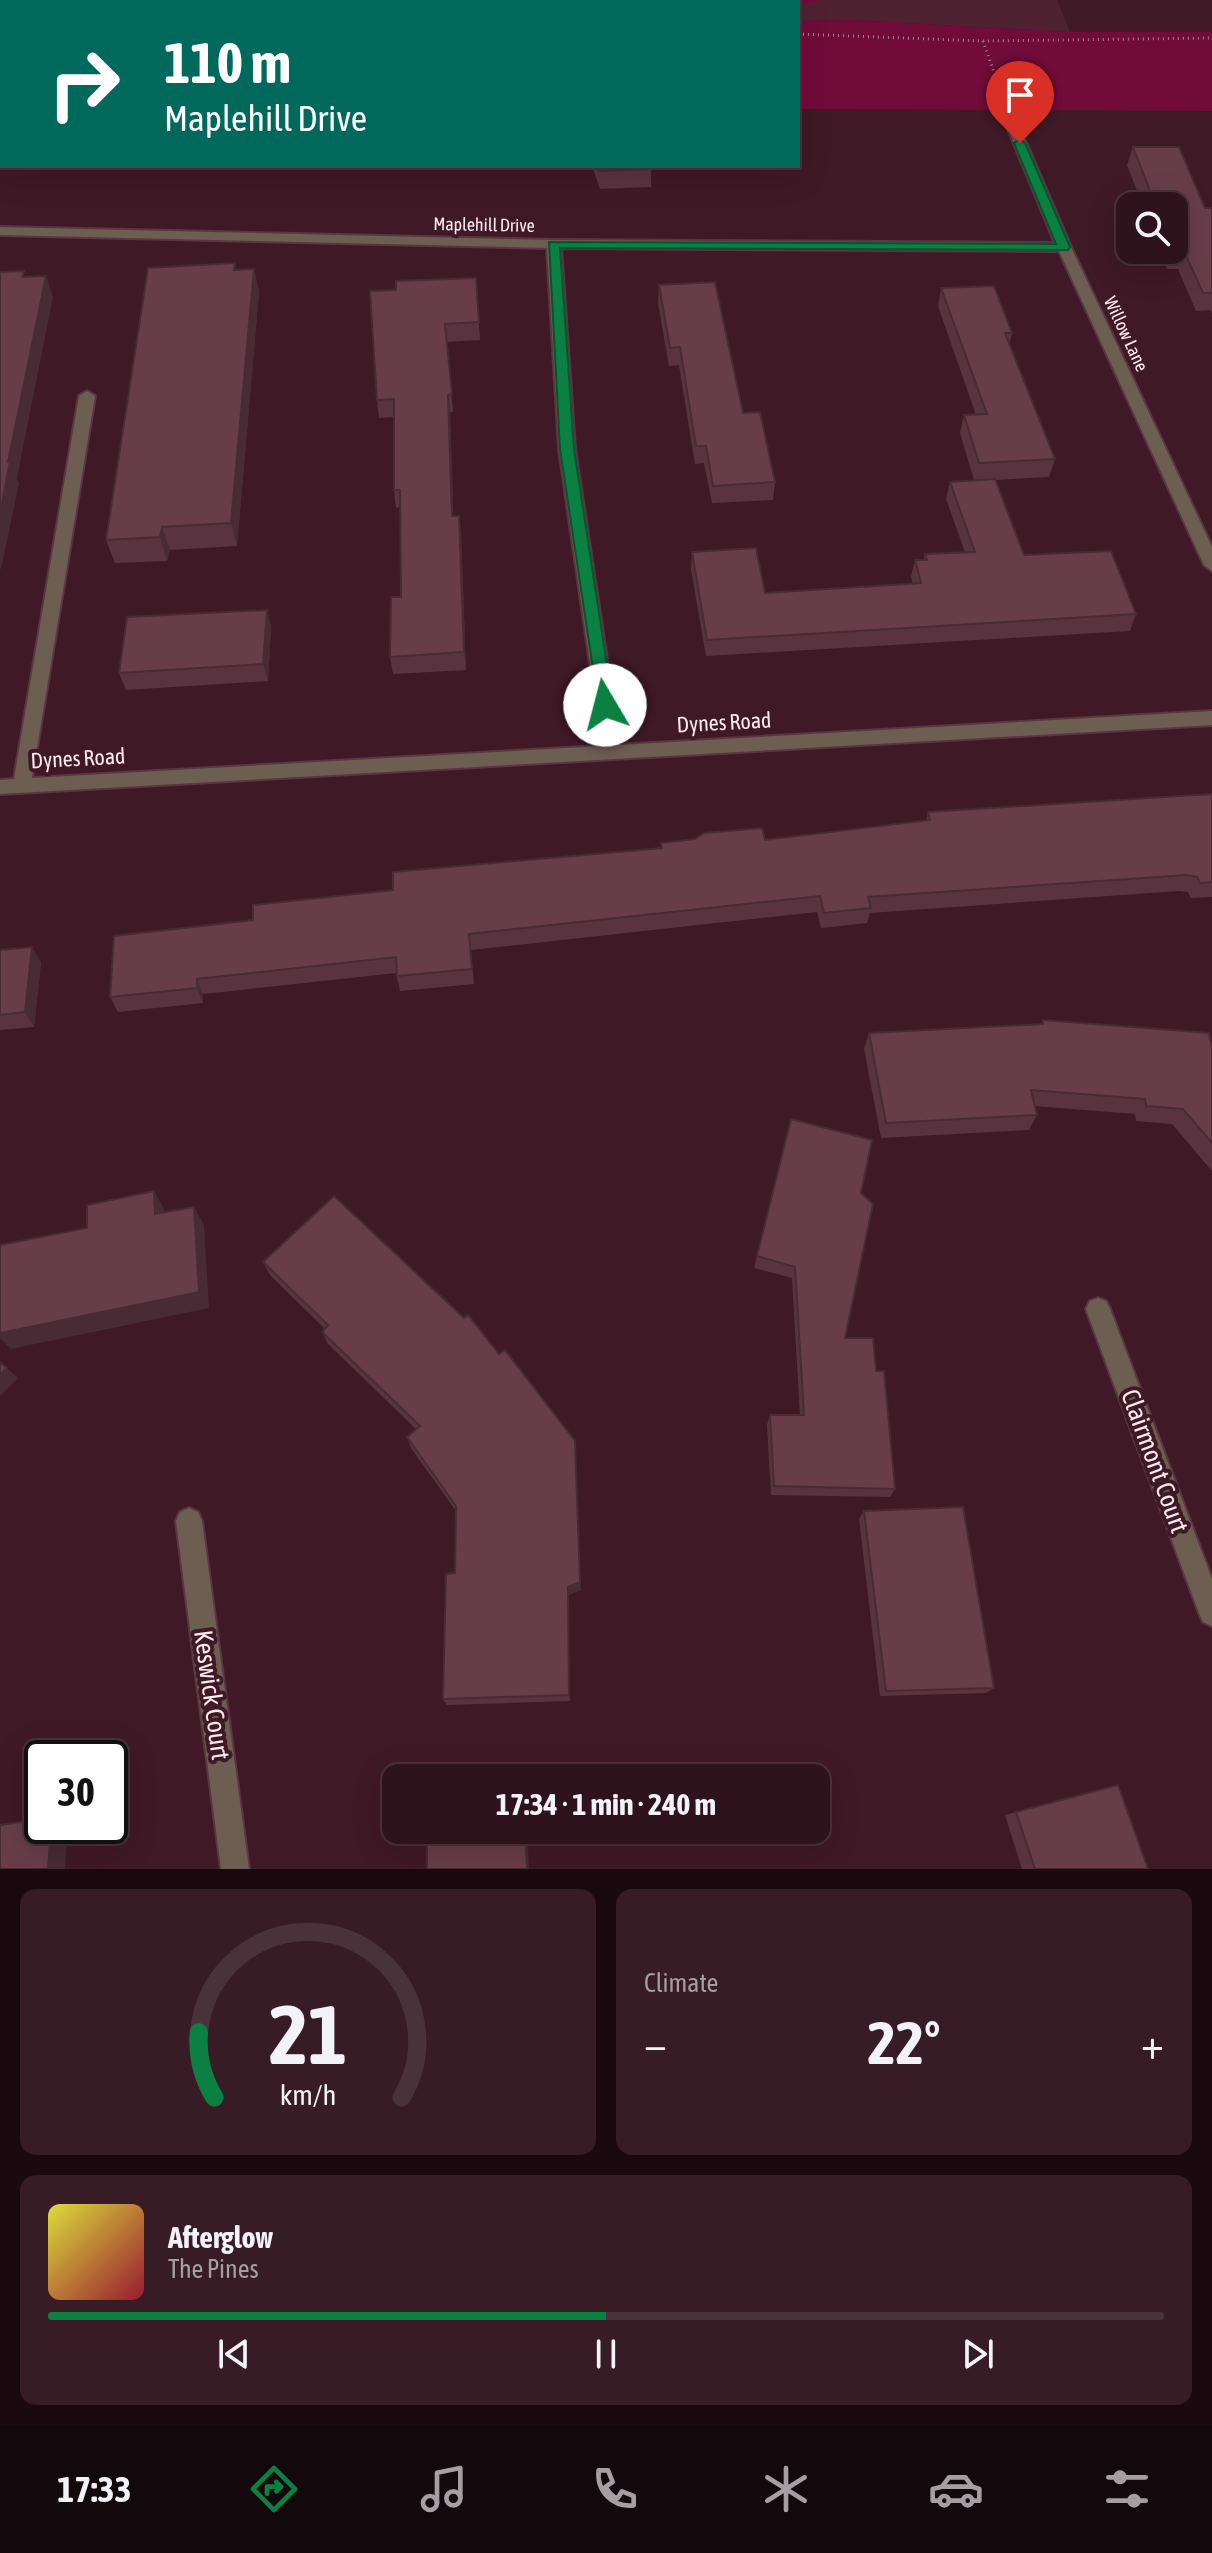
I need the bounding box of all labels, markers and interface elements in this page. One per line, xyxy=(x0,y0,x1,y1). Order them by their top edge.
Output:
text: 110 m xyxy=(164,31,291,95)
icon: right xyxy=(32,32,136,136)
pin xyxy=(986,61,1054,143)
icon: arrive xyxy=(998,73,1042,117)
text: Maplehill Drive xyxy=(164,97,367,139)
map controls xyxy=(1116,192,1188,264)
button: search xyxy=(1116,192,1188,264)
street label: Maplehill Drive xyxy=(433,213,535,236)
street label: Willow Lane xyxy=(1100,293,1153,375)
position arrow xyxy=(563,663,647,747)
street label: Dynes Road xyxy=(676,707,772,737)
street label: Dynes Road xyxy=(30,743,126,773)
street label: Clairmont Court xyxy=(1115,1385,1195,1537)
street label: Keswick Court xyxy=(188,1628,236,1762)
speed limit sign: 30 xyxy=(24,1740,128,1844)
text: 17:34 · 1 min · 240 m xyxy=(496,1787,716,1821)
text: Climate xyxy=(644,1968,718,1998)
text: 21 xyxy=(269,1986,347,2082)
text: 22° xyxy=(868,2008,940,2077)
text: − xyxy=(644,2018,667,2068)
text: + xyxy=(1141,2018,1164,2068)
text: km/h xyxy=(280,2078,336,2111)
text: Afterglow xyxy=(168,2220,273,2254)
text: The Pines xyxy=(168,2254,259,2284)
icon: previous xyxy=(212,2332,256,2376)
icon: pause xyxy=(584,2332,628,2376)
icon: next xyxy=(956,2332,1000,2376)
icon: directions xyxy=(246,2461,302,2517)
icon: music xyxy=(416,2461,472,2517)
icon: phone xyxy=(587,2461,643,2517)
icon: climate xyxy=(758,2461,814,2517)
icon: car xyxy=(928,2461,984,2517)
icon: filters xyxy=(1099,2461,1155,2517)
text: 17:33 xyxy=(57,2468,131,2510)

